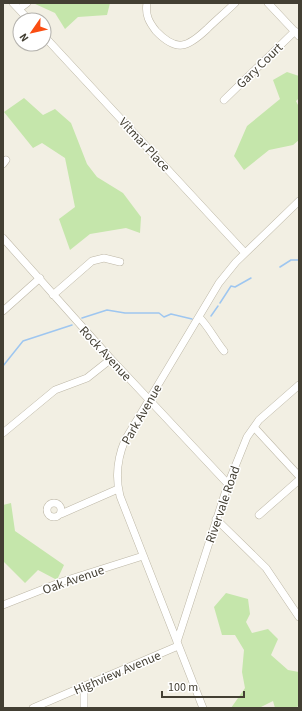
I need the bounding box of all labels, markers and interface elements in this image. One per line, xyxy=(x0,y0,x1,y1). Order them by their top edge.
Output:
north arrow xyxy=(12,12,52,52)
text: N xyxy=(16,30,32,45)
street label: Gary Court xyxy=(232,38,287,93)
street label: Vitmar Place xyxy=(114,114,174,176)
street label: Rock Avenue xyxy=(75,322,135,385)
street label: Park Avenue xyxy=(117,381,166,448)
street label: Rivervale Road xyxy=(201,463,245,545)
street label: Oak Avenue xyxy=(40,561,107,599)
street label: Highview Avenue xyxy=(71,646,164,699)
scale bar xyxy=(162,673,244,699)
text: 100 m xyxy=(168,679,198,696)

